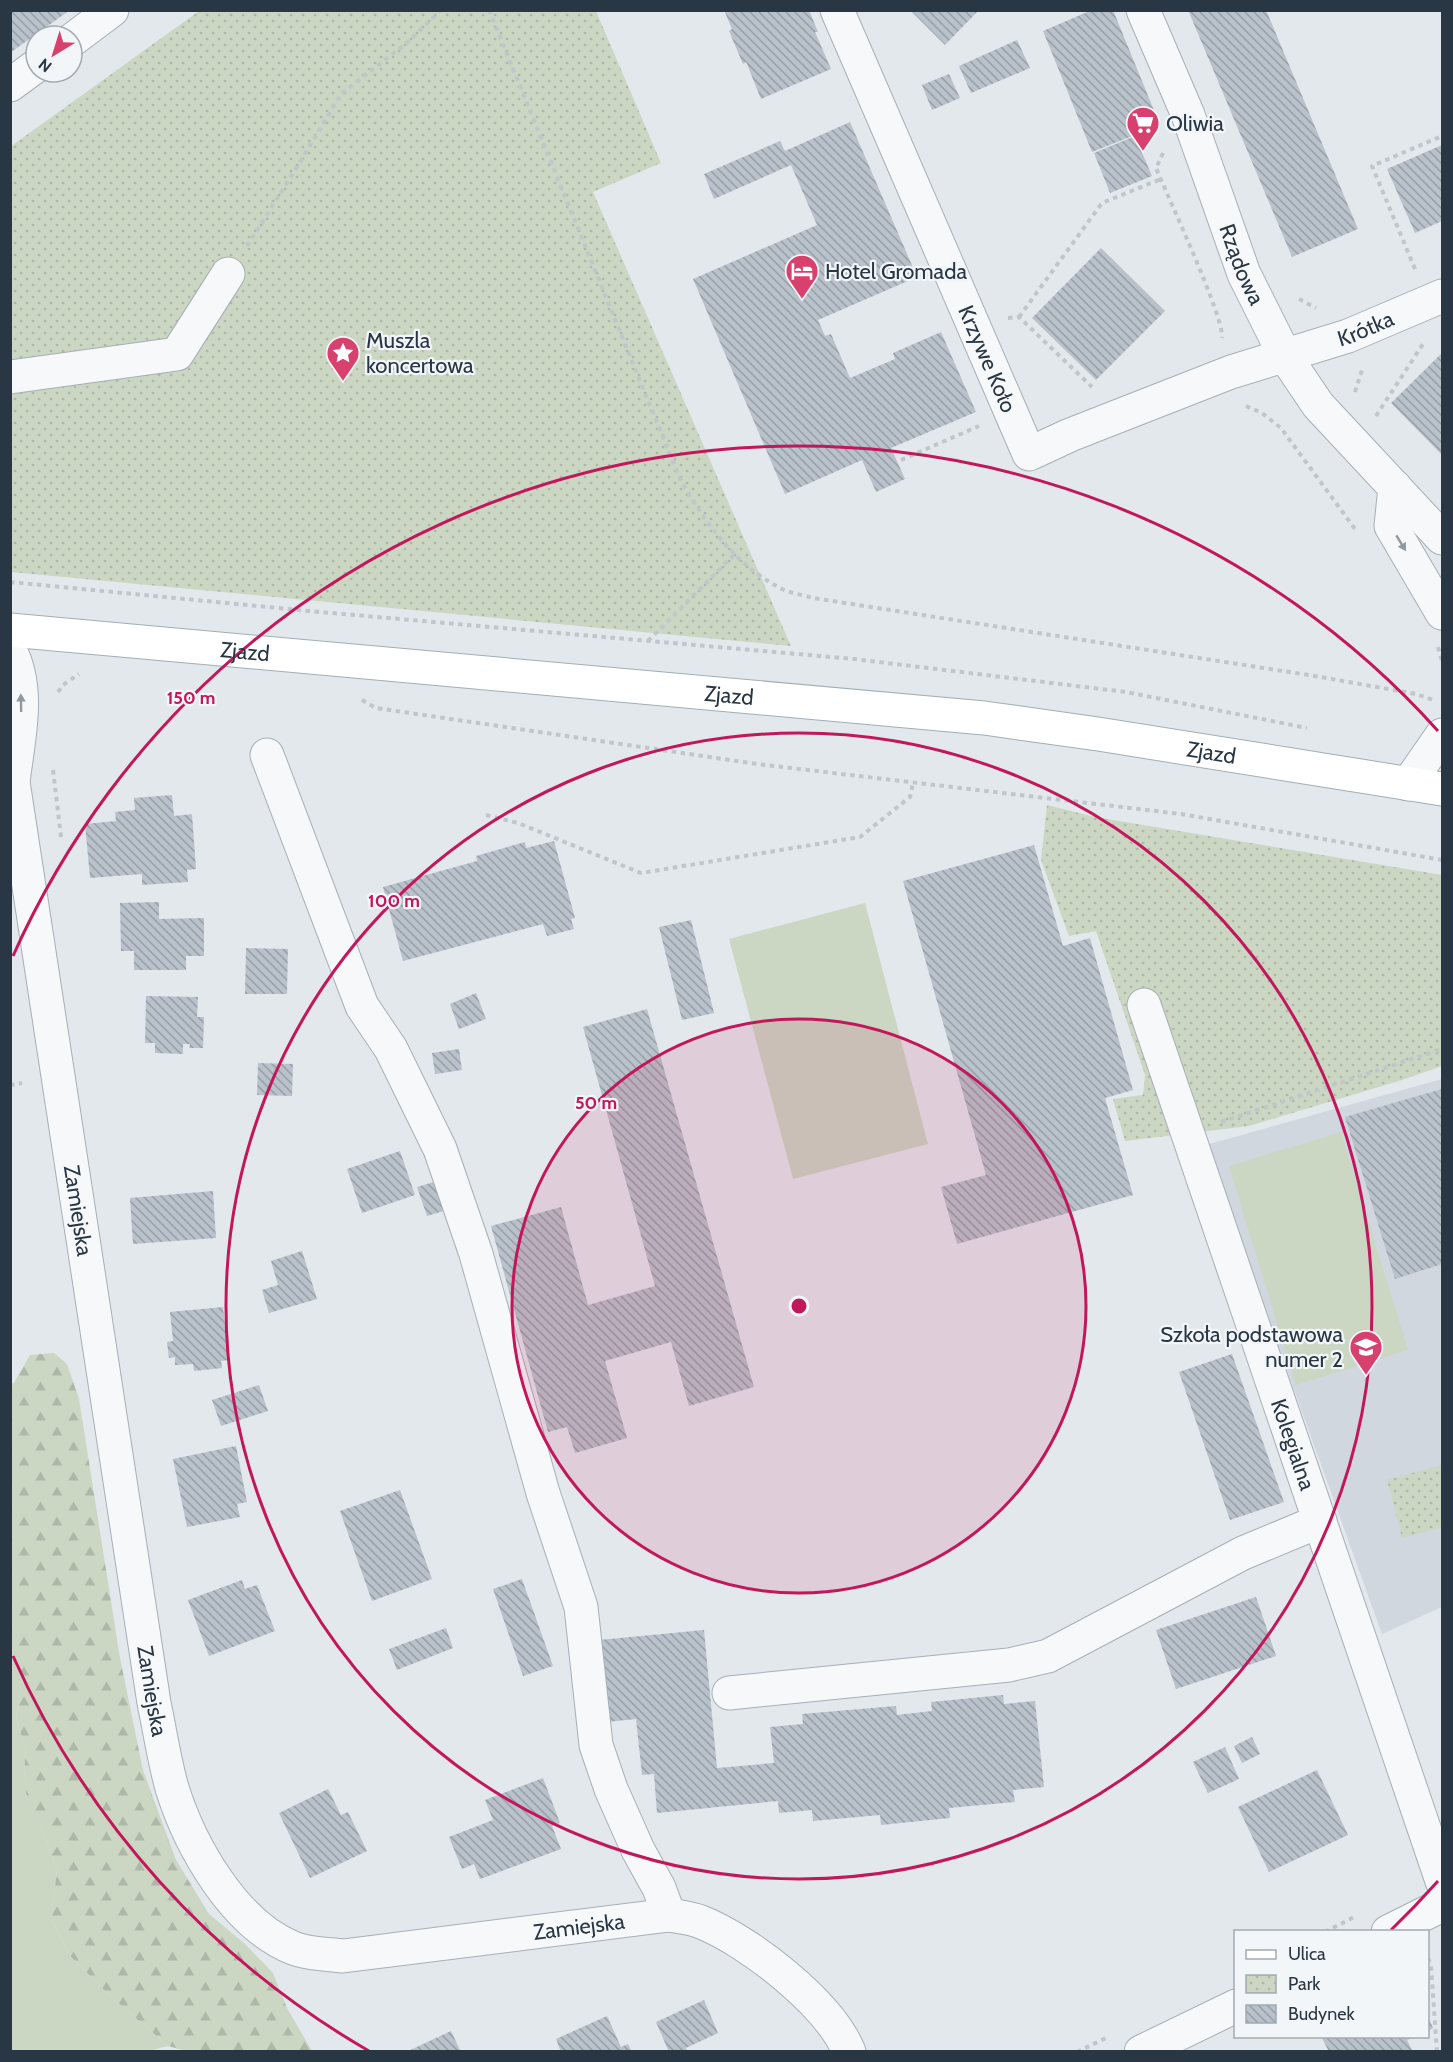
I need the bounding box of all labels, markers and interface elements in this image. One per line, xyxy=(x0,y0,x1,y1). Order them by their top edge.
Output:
north arrow xyxy=(24,24,84,84)
text: N xyxy=(35,54,55,76)
supermarket icon: Oliwia xyxy=(1125,105,1161,152)
place label: Oliwia xyxy=(1166,110,1224,137)
street label: Rządowa xyxy=(1213,220,1270,310)
hotel icon: Hotel Gromada xyxy=(784,253,820,300)
place label: Hotel Gromada xyxy=(825,258,967,285)
street label: Krzywe Koło xyxy=(952,301,1022,417)
street label: Krótka xyxy=(1334,305,1398,353)
place label: Muszla koncertowa xyxy=(366,327,474,379)
place icon: Muszla koncertowa xyxy=(325,335,361,382)
one-way arrow xyxy=(1395,535,1406,551)
street label: Zjazd xyxy=(219,636,271,667)
street label: Zjazd xyxy=(703,680,755,711)
text: 150 m xyxy=(167,687,215,709)
one-way arrow xyxy=(17,693,26,712)
street label: Zjazd xyxy=(1185,735,1238,770)
text: 100 m xyxy=(368,890,420,912)
text: 50 m xyxy=(575,1092,617,1114)
street label: Zamiejska xyxy=(58,1163,98,1258)
centre of rings xyxy=(789,1296,809,1316)
place label: Szkoła podstawowa numer 2 xyxy=(1160,1321,1343,1373)
school or university icon: Szkoła podstawowa numer 2 xyxy=(1348,1329,1384,1376)
street label: Kolegialna xyxy=(1265,1395,1321,1494)
street label: Zamiejska xyxy=(131,1643,173,1739)
street label: Zamiejska xyxy=(532,1908,627,1946)
legend xyxy=(1234,1930,1429,2038)
text: Ulica xyxy=(1288,1943,1326,1965)
text: Park xyxy=(1288,1973,1321,1995)
text: Budynek xyxy=(1288,2003,1355,2025)

